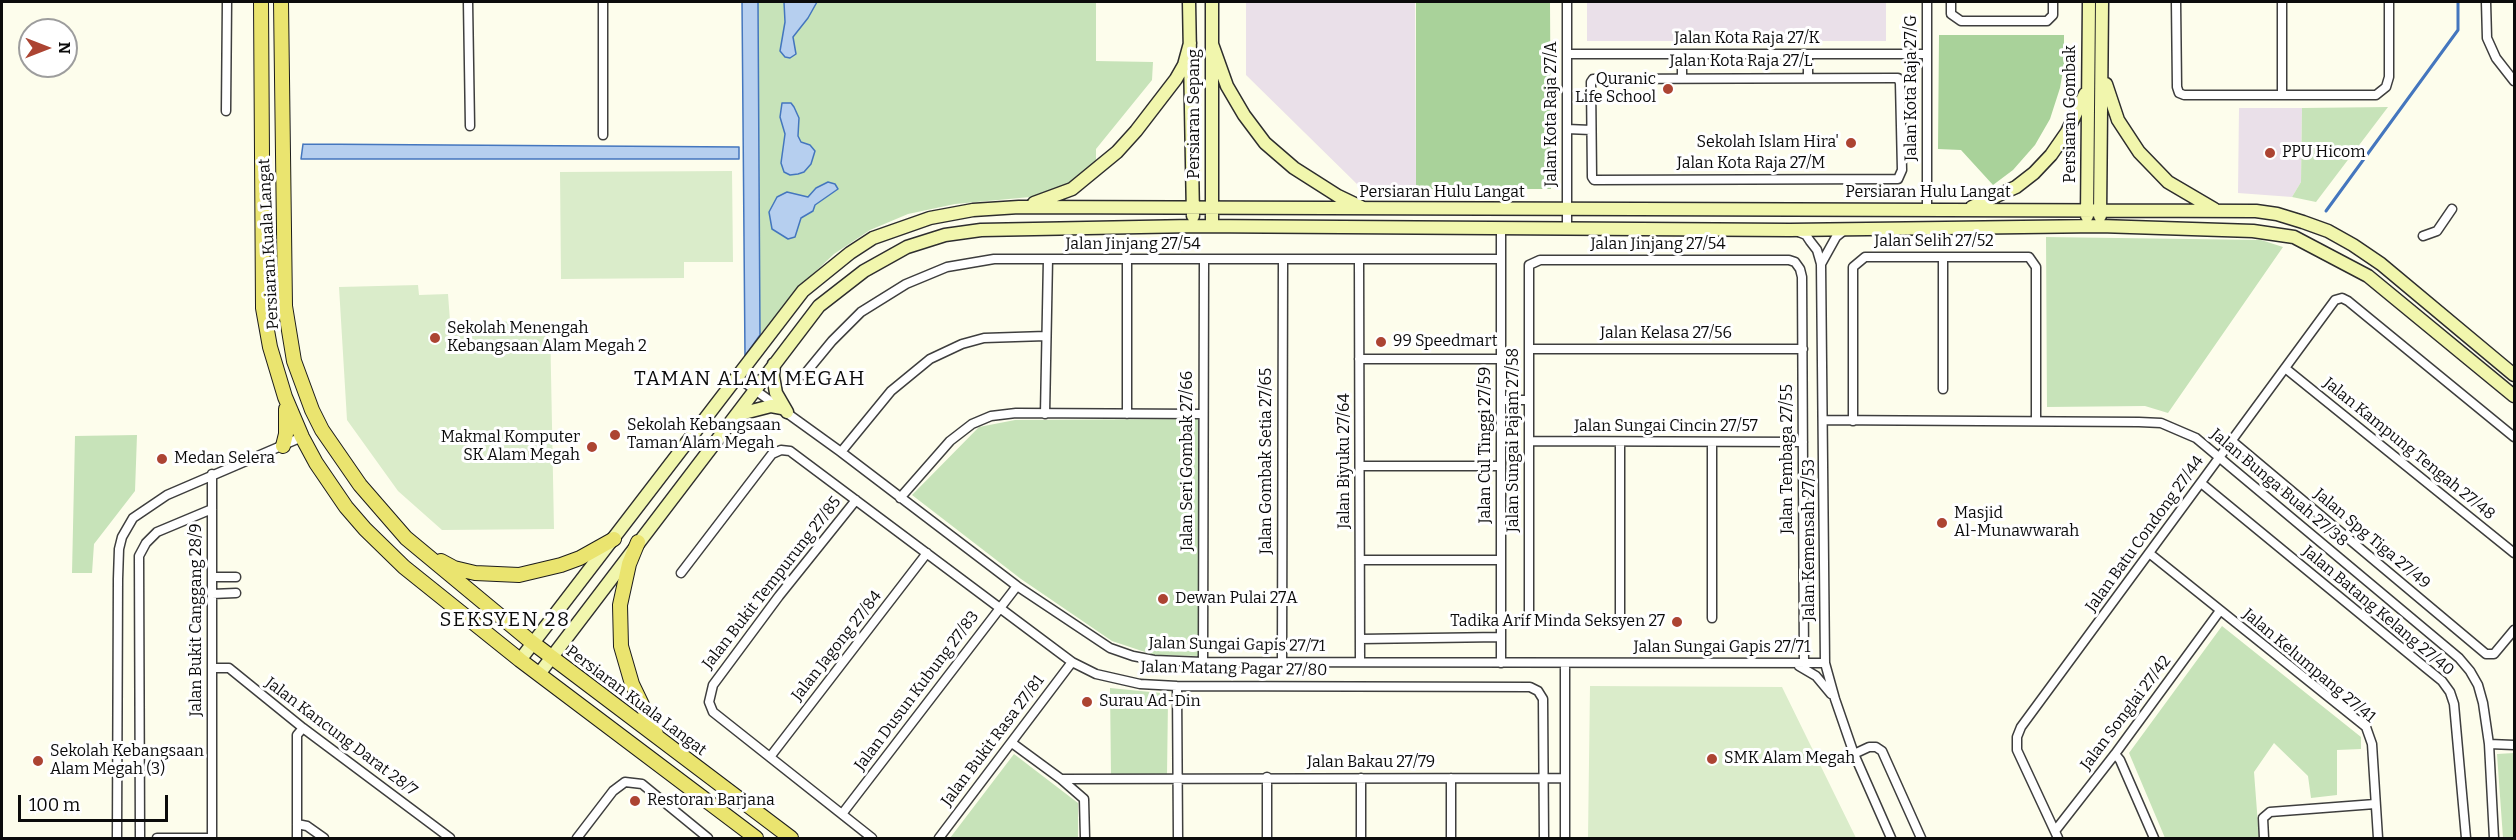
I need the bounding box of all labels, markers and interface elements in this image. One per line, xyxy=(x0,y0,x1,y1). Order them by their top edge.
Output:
street label: Jalan Kota Raja 27/G xyxy=(1902,15,1922,161)
north arrow xyxy=(18,18,78,78)
street label: Jalan Kota Raja 27/K xyxy=(1674,29,1820,49)
street label: Jalan Kota Raja 27/A xyxy=(1542,41,1562,187)
text: N xyxy=(55,42,74,54)
street label: Persiaran Gombak xyxy=(2061,45,2081,183)
street label: Persiaran Sepang xyxy=(1185,49,1205,179)
street label: Jalan Kota Raja 27/L xyxy=(1669,52,1813,72)
place label: Quranic Life School xyxy=(1575,70,1656,108)
marker: Quranic Life School xyxy=(1661,82,1675,96)
place label: Sekolah Islam Hira' xyxy=(1697,133,1839,153)
marker: Sekolah Islam Hira' xyxy=(1844,136,1858,150)
place label: PPU Hicom xyxy=(2282,143,2365,163)
marker: PPU Hicom xyxy=(2263,146,2277,160)
street label: Jalan Kota Raja 27/M xyxy=(1677,154,1825,174)
street label: Persiaran Kuala Langat xyxy=(255,158,283,330)
street label: Persiaran Hulu Langat xyxy=(1359,183,1525,203)
street label: Persiaran Hulu Langat xyxy=(1845,183,2011,203)
street label: Jalan Selih 27/52 xyxy=(1874,232,1994,252)
street label: Jalan Jinjang 27/54 xyxy=(1065,235,1201,255)
street label: Jalan Jinjang 27/54 xyxy=(1590,235,1726,255)
place label: Sekolah Menengah Kebangsaan Alam Megah 2 xyxy=(447,319,647,357)
street label: Jalan Kelasa 27/56 xyxy=(1600,324,1732,344)
marker: Sekolah Menengah Kebangsaan Alam Megah 2 xyxy=(428,331,442,345)
place label: 99 Speedmart xyxy=(1393,332,1497,352)
marker: 99 Speedmart xyxy=(1374,335,1388,349)
street label: Jalan Sungai Pajam 27/58 xyxy=(1504,348,1524,532)
district label: TAMAN ALAM MEGAH xyxy=(634,367,866,391)
street label: Jalan Cul Tinggi 27/59 xyxy=(1476,367,1496,523)
street label: Jalan Gombak Setia 27/65 xyxy=(1257,368,1277,554)
street label: Jalan Seri Gombak 27/66 xyxy=(1178,371,1198,551)
street label: Jalan Kampung Tengah 27/48 xyxy=(2319,374,2499,524)
street label: Jalan Tembaga 27/55 xyxy=(1778,384,1798,534)
street label: Jalan Biyuku 27/64 xyxy=(1335,393,1355,529)
place label: Sekolah Kebangsaan Taman Alam Megah xyxy=(627,416,781,454)
street label: Jalan Sungai Cincin 27/57 xyxy=(1574,417,1758,437)
street label: Jalan Bunga Buah 27/38 xyxy=(2206,425,2352,551)
place label: Makmal Komputer SK Alam Megah xyxy=(441,428,580,466)
marker: Sekolah Kebangsaan Taman Alam Megah xyxy=(608,428,622,442)
marker: Makmal Komputer SK Alam Megah xyxy=(585,440,599,454)
place label: Medan Selera xyxy=(174,449,275,469)
marker: Medan Selera xyxy=(155,452,169,466)
street label: Jalan Batu Condong 27/44 xyxy=(2082,452,2208,616)
street label: Jalan Kemensah 27/53 xyxy=(1800,459,1820,621)
street label: Jalan Spg Tiga 27/49 xyxy=(2310,485,2434,593)
street label: Jalan Bukit Tempurung 27/85 xyxy=(699,493,845,673)
place label: Masjid Al-Munawwarah xyxy=(1954,504,2079,542)
marker: Masjid Al-Munawwarah xyxy=(1935,516,1949,530)
street label: Jalan Bukit Canggang 28/9 xyxy=(187,523,207,717)
street label: Jalan Batang Kelang 27/40 xyxy=(2298,542,2458,680)
street label: Jalan Jagong 27/84 xyxy=(788,587,886,705)
place label: Dewan Pulai 27A xyxy=(1175,589,1298,609)
marker: Dewan Pulai 27A xyxy=(1156,592,1170,606)
street label: Jalan Kelumpang 27/41 xyxy=(2239,605,2379,727)
district label: SEKSYEN 28 xyxy=(440,608,570,632)
street label: Jalan Dusun Kubung 27/83 xyxy=(851,608,983,774)
place label: Tadika Arif Minda Seksyen 27 xyxy=(1450,612,1665,632)
marker: Tadika Arif Minda Seksyen 27 xyxy=(1670,615,1684,629)
street label: Jalan Sungai Gapis 27/71 xyxy=(1148,634,1326,656)
street label: Jalan Sungai Gapis 27/71 xyxy=(1634,638,1810,658)
street label: Persiaran Kuala Langat xyxy=(562,642,710,760)
street label: Jalan Songlai 27/42 xyxy=(2077,652,2175,774)
street label: Jalan Matang Pagar 27/80 xyxy=(1140,658,1328,680)
street label: Jalan Bukit Rasa 27/81 xyxy=(937,672,1049,810)
street label: Jalan Kancung Darat 28/7 xyxy=(261,674,421,800)
place label: Surau Ad-Din xyxy=(1099,692,1201,712)
marker: Surau Ad-Din xyxy=(1080,695,1094,709)
place label: Sekolah Kebangsaan Alam Megah (3) xyxy=(50,742,204,780)
place label: SMK Alam Megah xyxy=(1724,749,1855,769)
marker: SMK Alam Megah xyxy=(1705,752,1719,766)
street label: Jalan Bakau 27/79 xyxy=(1307,753,1435,773)
marker: Sekolah Kebangsaan Alam Megah (3) xyxy=(31,754,45,768)
scale bar xyxy=(21,783,171,821)
place label: Restoran Barjana xyxy=(647,791,775,811)
text: 100 m xyxy=(29,794,80,816)
marker: Restoran Barjana xyxy=(628,794,642,808)

